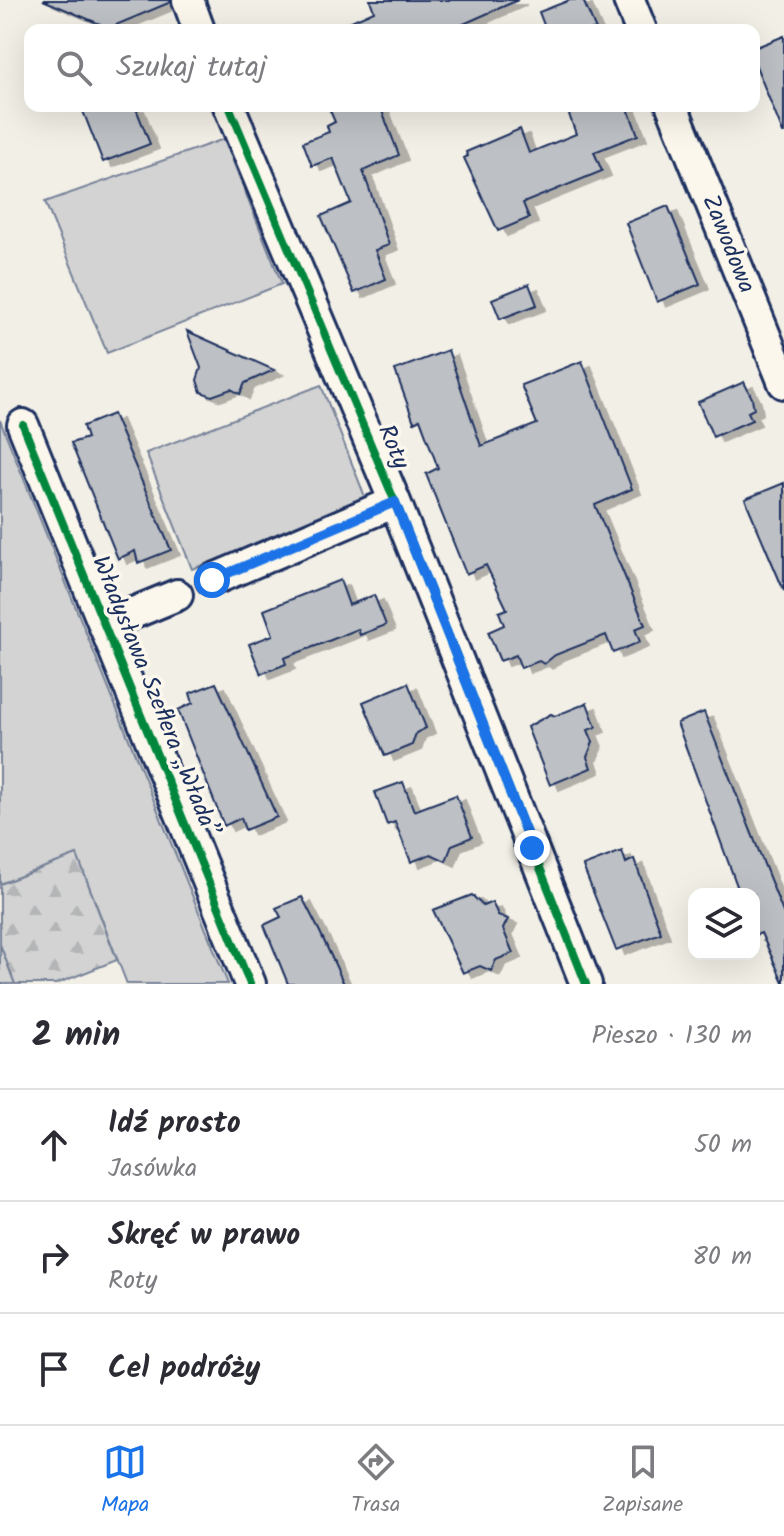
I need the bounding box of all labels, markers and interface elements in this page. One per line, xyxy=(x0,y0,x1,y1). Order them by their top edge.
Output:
search box xyxy=(24,24,760,112)
text: Szukaj tutaj xyxy=(116,44,267,92)
icon: search xyxy=(52,46,96,90)
street label: Zawodowa xyxy=(691,189,765,299)
street label: Roty xyxy=(366,418,420,476)
street label: Władysława Szeflera „Włada” xyxy=(81,550,229,844)
route start xyxy=(194,562,230,598)
route end xyxy=(514,830,550,866)
map controls xyxy=(688,888,760,960)
button: layers xyxy=(688,888,760,960)
text: 2 min xyxy=(32,1009,120,1063)
text: Pieszo · 130 m xyxy=(592,1015,752,1057)
text: Idź prosto xyxy=(108,1100,241,1148)
icon: ahead xyxy=(32,1123,76,1167)
text: 50 m xyxy=(694,1124,752,1166)
text: Jasówka xyxy=(108,1148,197,1190)
text: Skręć w prawo xyxy=(108,1212,300,1260)
icon: right xyxy=(32,1235,76,1279)
text: 80 m xyxy=(692,1236,752,1278)
text: Roty xyxy=(108,1260,157,1302)
text: Cel podróży xyxy=(108,1345,260,1393)
icon: arrive xyxy=(32,1347,76,1391)
tab: Mapa xyxy=(101,1440,149,1523)
tab: Trasa xyxy=(351,1440,400,1523)
tab: Zapisane xyxy=(602,1440,683,1523)

